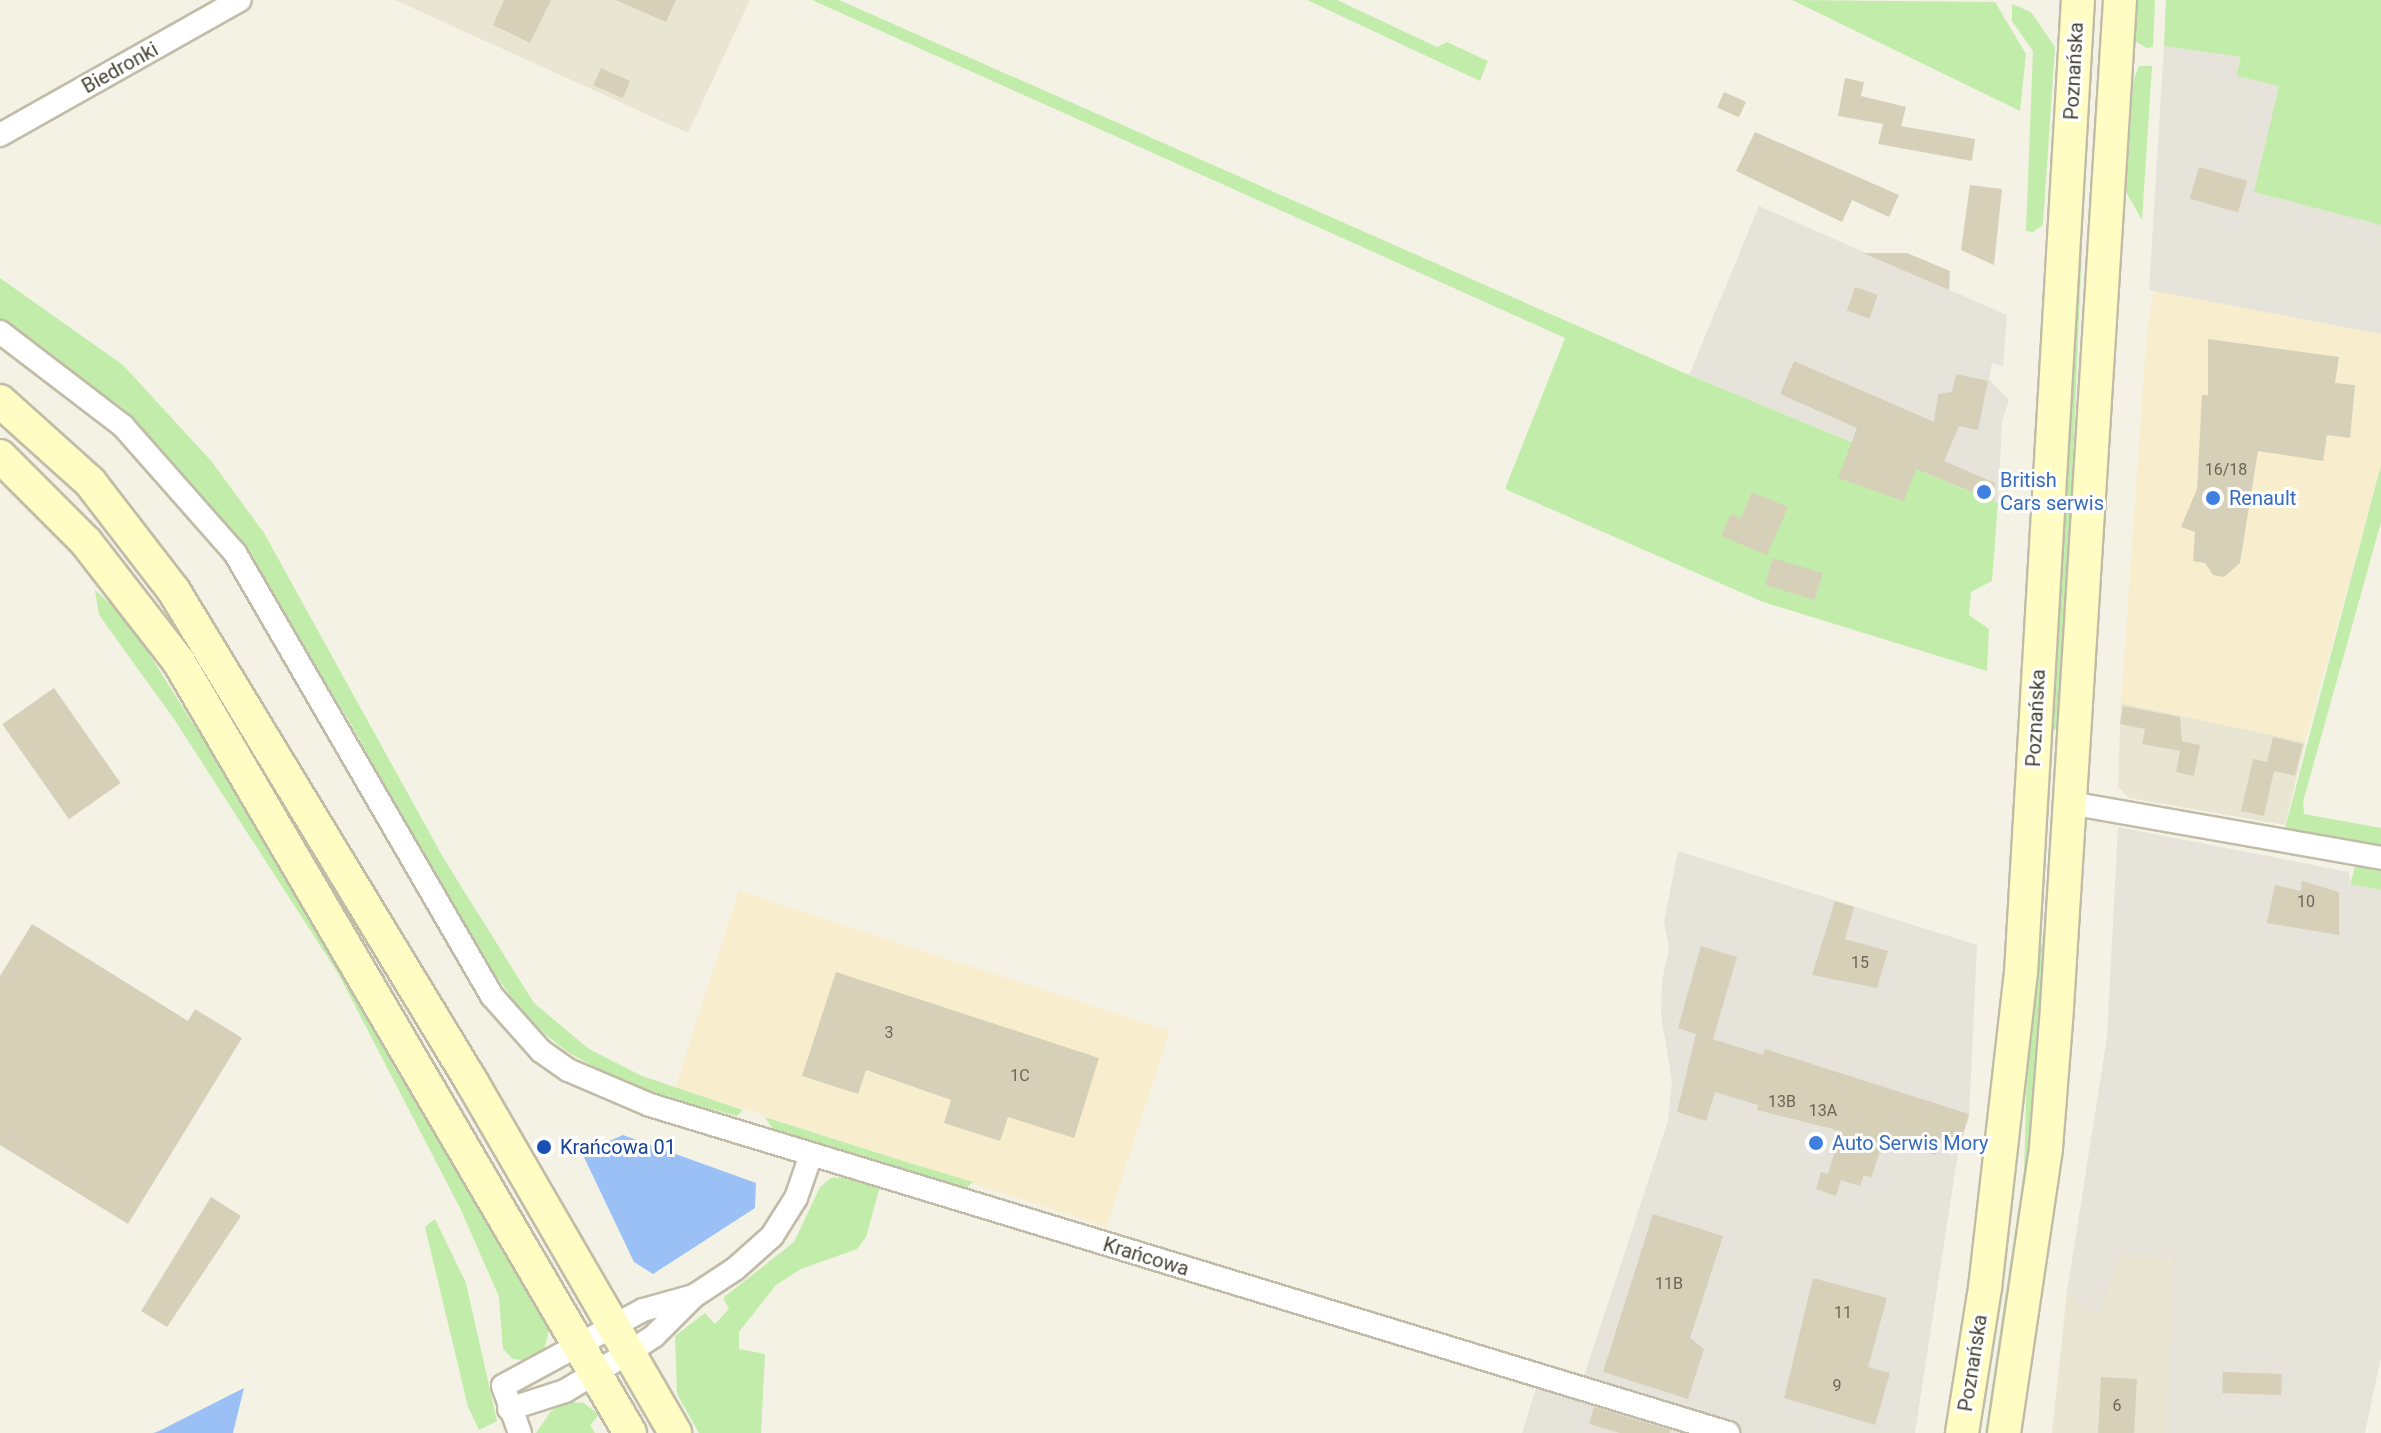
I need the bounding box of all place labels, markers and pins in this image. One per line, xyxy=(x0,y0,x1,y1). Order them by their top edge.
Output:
place label: British Cars serwis xyxy=(2000,468,2104,515)
marker: British Cars serwis xyxy=(1975,483,1993,501)
place label: Renault xyxy=(2229,486,2296,510)
marker: Renault xyxy=(2204,489,2222,507)
place label: Auto Serwis Mory xyxy=(1832,1131,1989,1155)
marker: Auto Serwis Mory xyxy=(1807,1134,1825,1152)
place label: Krańcowa 01 xyxy=(560,1135,676,1159)
marker: Krańcowa 01 xyxy=(535,1138,553,1156)

